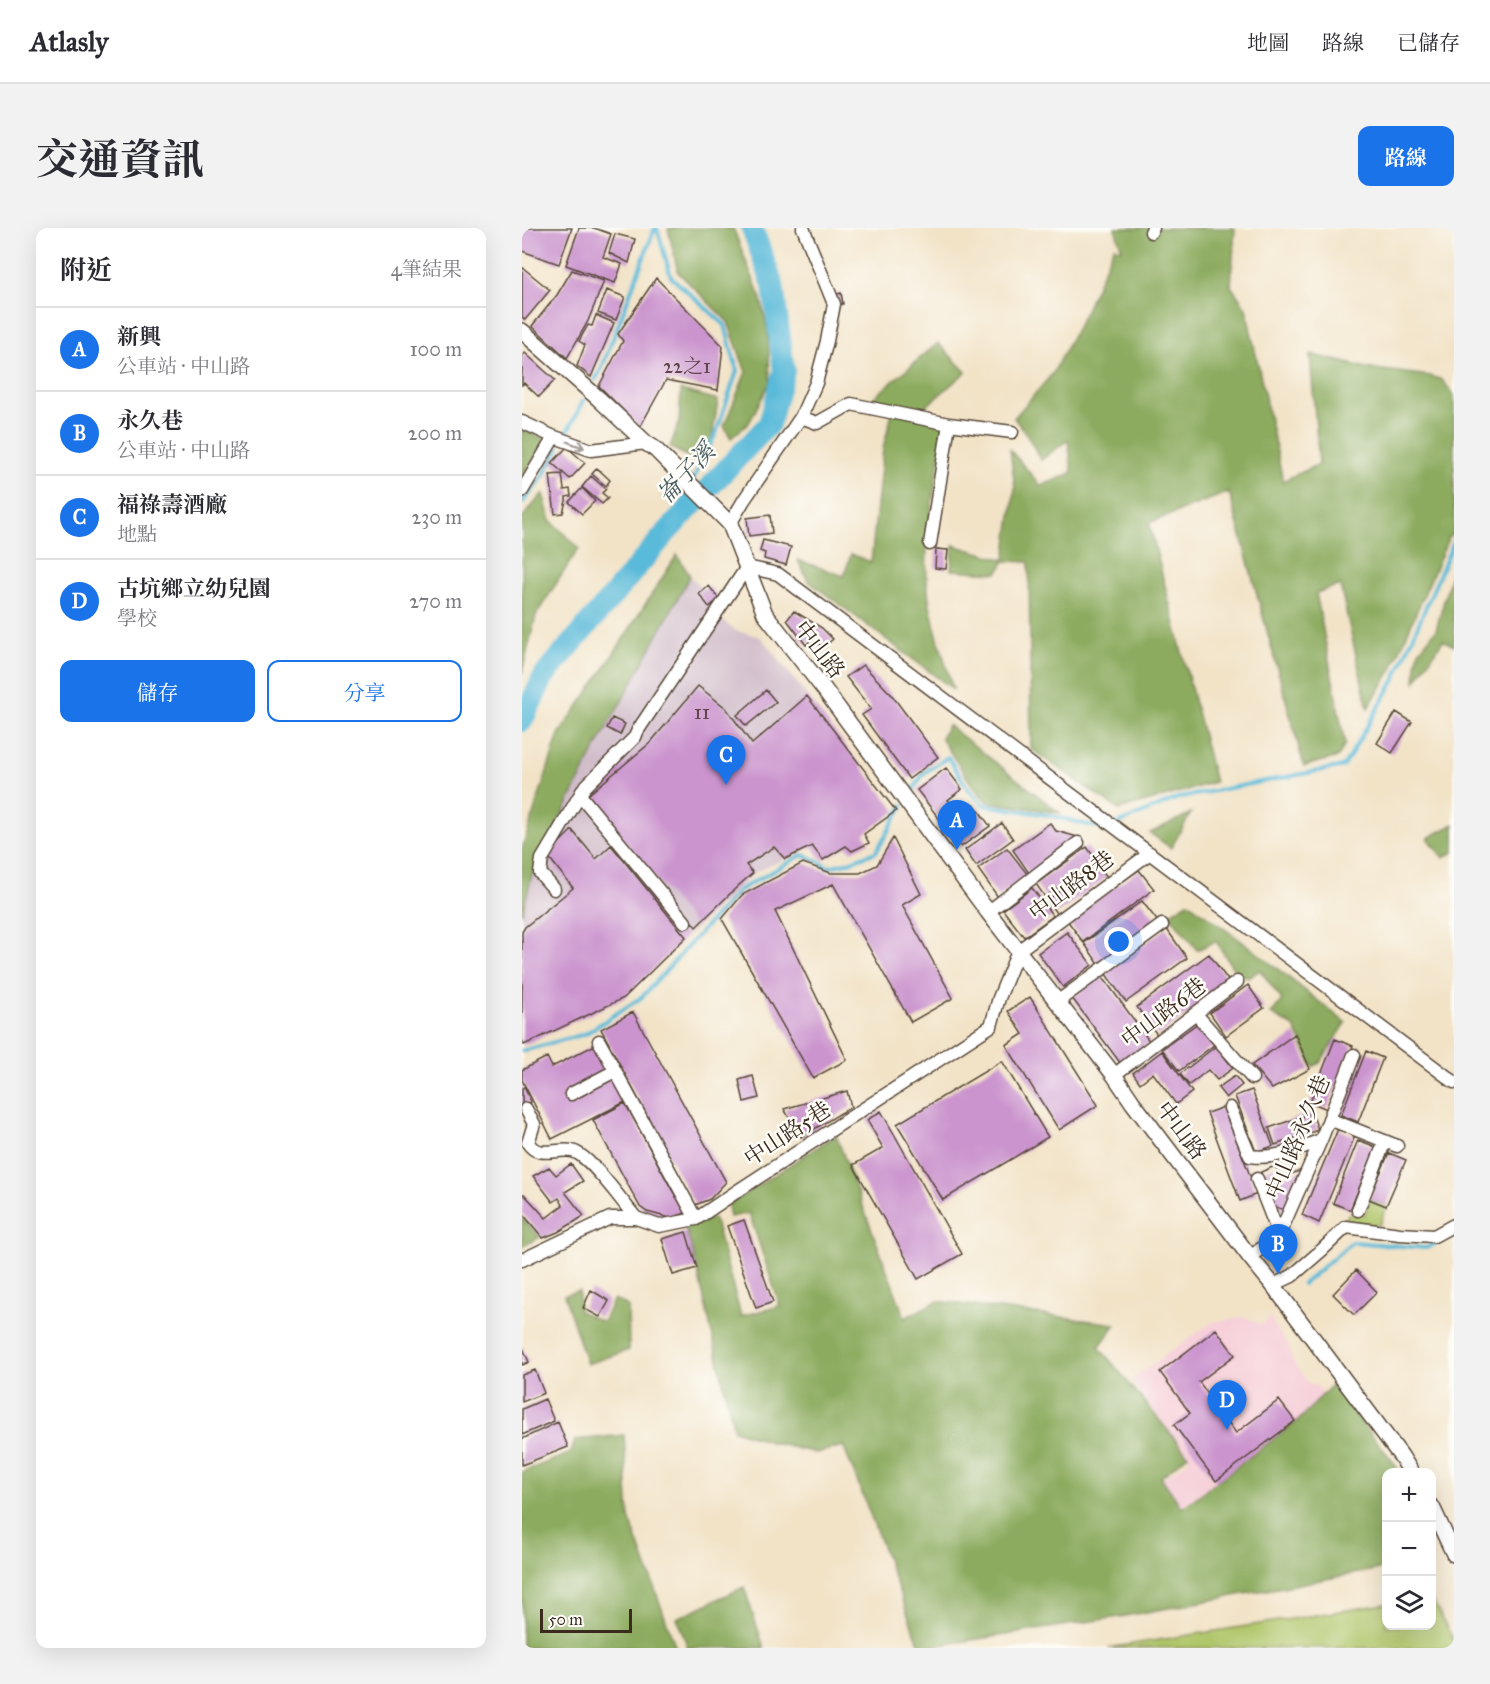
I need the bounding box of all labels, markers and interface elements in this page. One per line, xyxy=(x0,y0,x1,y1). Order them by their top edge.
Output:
text: Atlasly xyxy=(30,24,108,59)
text: 地圖 xyxy=(1247,30,1289,56)
text: 路線 xyxy=(1322,30,1364,56)
text: 已儲存 xyxy=(1397,30,1460,56)
button: 路線 xyxy=(1358,126,1454,186)
text: 交通資訊 xyxy=(36,134,204,186)
text: 附近 xyxy=(60,254,112,286)
text: 4筆結果 xyxy=(391,257,462,281)
text: 新興 xyxy=(117,323,161,350)
text: A xyxy=(73,337,86,361)
text: 100 m xyxy=(410,337,462,361)
text: 公車站 · 中山路 xyxy=(117,354,250,378)
house number: 22之1 xyxy=(663,354,711,378)
text: 永久巷 xyxy=(117,407,183,434)
text: B xyxy=(73,421,86,445)
text: 200 m xyxy=(408,421,462,445)
water label: 崙子溪 xyxy=(650,434,724,510)
text: 公車站 · 中山路 xyxy=(117,438,250,462)
one-way arrow xyxy=(566,440,585,451)
text: 福祿壽酒廠 xyxy=(117,491,227,518)
text: C xyxy=(73,505,86,529)
text: 230 m xyxy=(411,505,462,529)
text: 地點 xyxy=(117,522,157,546)
text: 古坑鄉立幼兒園 xyxy=(117,575,271,602)
text: D xyxy=(72,589,87,613)
text: 270 m xyxy=(409,589,462,613)
text: 學校 xyxy=(117,606,157,630)
street label: 中山路 xyxy=(789,615,851,684)
button: 儲存 xyxy=(60,660,255,722)
button: 分享 xyxy=(267,660,462,722)
house number: 11 xyxy=(694,700,710,724)
pin: C xyxy=(706,736,746,785)
pin: A xyxy=(938,800,976,850)
street label: 中山路8巷 xyxy=(1023,845,1119,926)
your location xyxy=(1104,927,1133,956)
street label: 中山路6巷 xyxy=(1116,972,1211,1053)
street label: 中山路永久巷 xyxy=(1259,1071,1336,1203)
street label: 中山路5巷 xyxy=(739,1095,836,1171)
street label: 中山路 xyxy=(1151,1096,1212,1165)
pin: B xyxy=(1258,1224,1298,1274)
pin: D xyxy=(1208,1380,1246,1430)
map controls xyxy=(1382,1468,1436,1630)
button: + xyxy=(1382,1468,1436,1522)
button: − xyxy=(1382,1522,1436,1576)
button: layers xyxy=(1382,1576,1436,1630)
scale bar xyxy=(540,1606,632,1634)
text: 50 m xyxy=(549,1610,583,1629)

